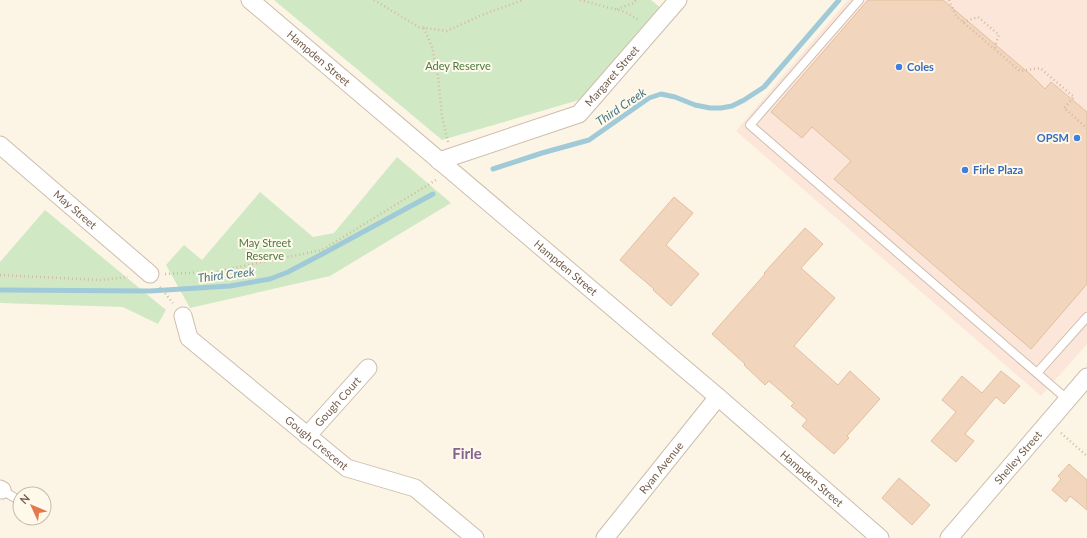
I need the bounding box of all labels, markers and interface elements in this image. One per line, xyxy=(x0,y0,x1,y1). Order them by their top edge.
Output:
street label: Hampden Street xyxy=(285,27,353,88)
street label: Margaret Street xyxy=(582,43,641,109)
park label: Adey Reserve xyxy=(425,59,491,72)
place label: Coles xyxy=(907,60,934,73)
marker: Coles xyxy=(894,62,904,72)
water label: Third Creek xyxy=(593,84,649,129)
place label: OPSM xyxy=(1037,131,1069,144)
marker: OPSM xyxy=(1072,133,1082,143)
place label: Firle Plaza xyxy=(973,163,1023,176)
marker: Firle Plaza xyxy=(960,165,970,175)
street label: May Street xyxy=(51,187,100,231)
park label: May Street Reserve xyxy=(239,236,291,262)
street label: Hampden Street xyxy=(532,237,600,298)
water label: Third Creek xyxy=(197,264,255,285)
street label: Gough Court xyxy=(312,374,363,429)
street label: Gough Crescent xyxy=(283,413,351,472)
street label: Shelley Street xyxy=(991,428,1044,486)
street label: Ryan Avenue xyxy=(636,439,686,496)
district label: Firle xyxy=(452,444,482,462)
street label: Hampden Street xyxy=(778,447,846,509)
north arrow xyxy=(12,486,52,526)
text: N xyxy=(17,491,32,506)

